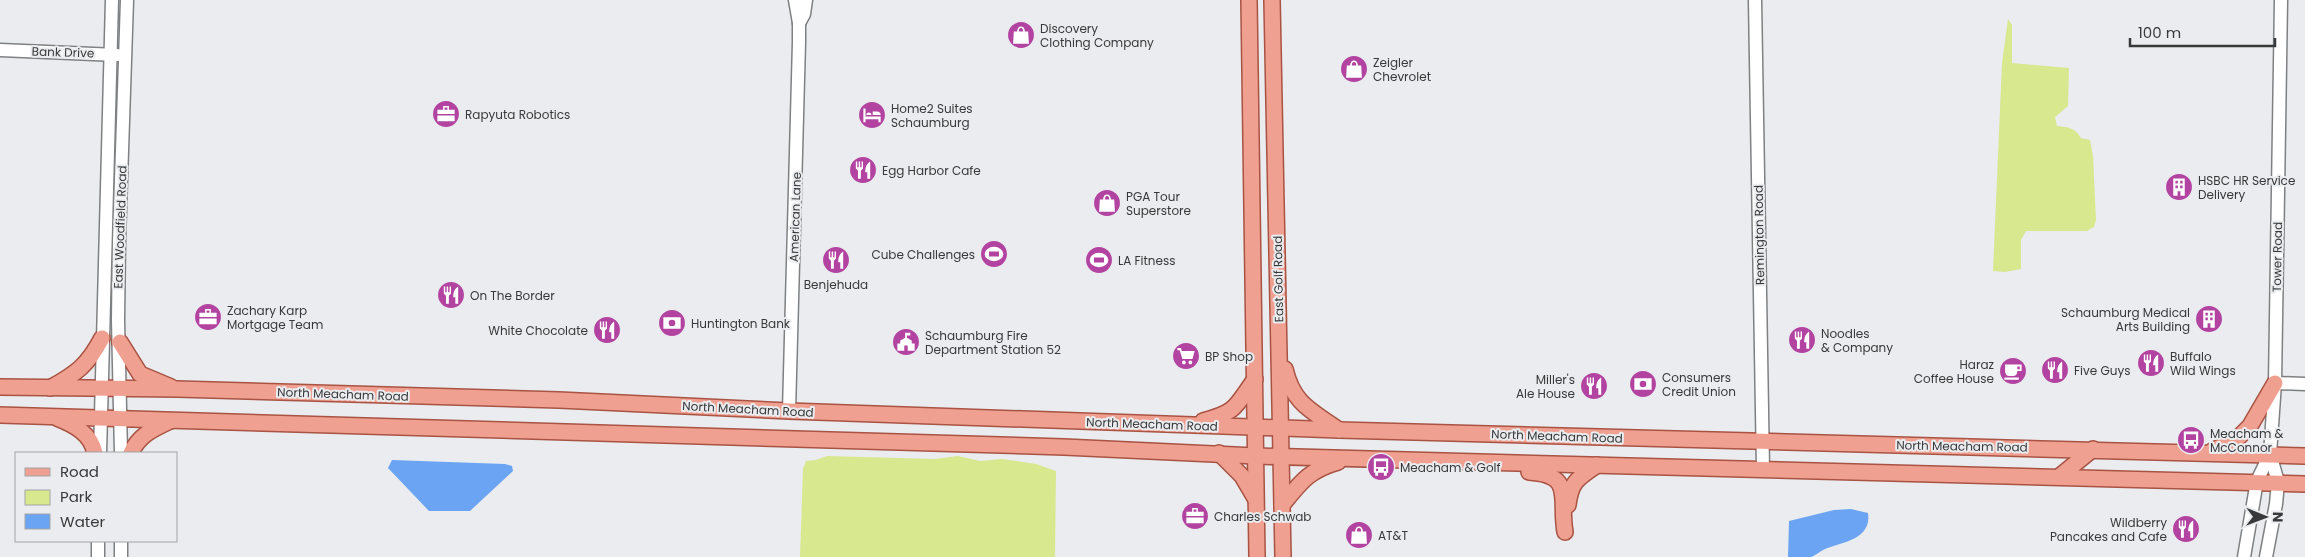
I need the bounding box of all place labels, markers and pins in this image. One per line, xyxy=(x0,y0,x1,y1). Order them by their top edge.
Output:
shop icon: Discovery Clothing Company xyxy=(1006,20,1036,50)
place label: Discovery Clothing Company xyxy=(1040,20,1154,51)
shop icon: Zeigler Chevrolet xyxy=(1339,54,1369,84)
place label: Zeigler Chevrolet xyxy=(1373,54,1431,85)
office icon: Rapyuta Robotics xyxy=(431,99,461,129)
hotel icon: Home2 Suites Schaumburg xyxy=(857,100,887,130)
place label: Home2 Suites Schaumburg xyxy=(891,100,973,131)
place label: Rapyuta Robotics xyxy=(465,106,570,123)
restaurant icon: Egg Harbor Cafe xyxy=(848,155,878,185)
place label: Egg Harbor Cafe xyxy=(882,162,981,179)
building icon: HSBC HR Service Delivery xyxy=(2164,172,2194,202)
place label: HSBC HR Service Delivery xyxy=(2198,172,2295,203)
shop icon: PGA Tour Superstore xyxy=(1092,188,1122,218)
place label: PGA Tour Superstore xyxy=(1126,188,1191,219)
sports icon: Cube Challenges xyxy=(979,239,1009,269)
restaurant icon: Benjehuda xyxy=(821,245,851,275)
sports icon: LA Fitness xyxy=(1084,245,1114,275)
place label: Cube Challenges xyxy=(871,246,975,263)
place label: LA Fitness xyxy=(1118,252,1176,269)
place label: Benjehuda xyxy=(804,276,868,293)
restaurant icon: On The Border xyxy=(436,280,466,310)
place label: On The Border xyxy=(470,287,555,304)
office icon: Zachary Karp Mortgage Team xyxy=(193,302,223,332)
place label: Zachary Karp Mortgage Team xyxy=(227,302,323,333)
place label: Schaumburg Medical Arts Building xyxy=(2061,304,2190,335)
building icon: Schaumburg Medical Arts Building xyxy=(2194,304,2224,334)
bank icon: Huntington Bank xyxy=(657,308,687,338)
restaurant icon: White Chocolate xyxy=(592,315,622,345)
place label: Huntington Bank xyxy=(691,315,791,332)
place label: White Chocolate xyxy=(488,322,588,339)
restaurant icon: Noodles & Company xyxy=(1787,325,1817,355)
place label: Noodles & Company xyxy=(1821,325,1893,356)
public building icon: Schaumburg Fire Department Station 52 xyxy=(891,327,921,357)
place label: Schaumburg Fire Department Station 52 xyxy=(925,327,1061,358)
supermarket icon: BP Shop xyxy=(1171,341,1201,371)
place label: BP Shop xyxy=(1205,348,1253,365)
restaurant icon: Buffalo Wild Wings xyxy=(2136,348,2166,378)
place label: Buffalo Wild Wings xyxy=(2170,348,2236,379)
restaurant icon: Five Guys xyxy=(2040,355,2070,385)
place label: Haraz Coffee House xyxy=(1914,356,1994,387)
cafe icon: Haraz Coffee House xyxy=(1998,356,2028,386)
place label: Five Guys xyxy=(2074,362,2130,379)
bank icon: Consumers Credit Union xyxy=(1628,369,1658,399)
place label: Consumers Credit Union xyxy=(1662,369,1736,400)
place label: Miller's Ale House xyxy=(1516,371,1575,402)
restaurant icon: Miller's Ale House xyxy=(1579,371,1609,401)
bus stop icon: Meacham & McConnor xyxy=(2176,425,2206,455)
place label: Meacham & McConnor xyxy=(2210,425,2284,456)
bus stop icon: Meacham & Golf xyxy=(1366,452,1396,482)
place label: Meacham & Golf xyxy=(1400,459,1501,476)
office icon: Charles Schwab xyxy=(1180,501,1210,531)
place label: Charles Schwab xyxy=(1214,508,1311,525)
place label: Wildberry Pancakes and Cafe xyxy=(2050,514,2167,545)
restaurant icon: Wildberry Pancakes and Cafe xyxy=(2171,514,2201,544)
shop icon: AT&T xyxy=(1344,520,1374,550)
place label: AT&T xyxy=(1378,527,1408,544)

